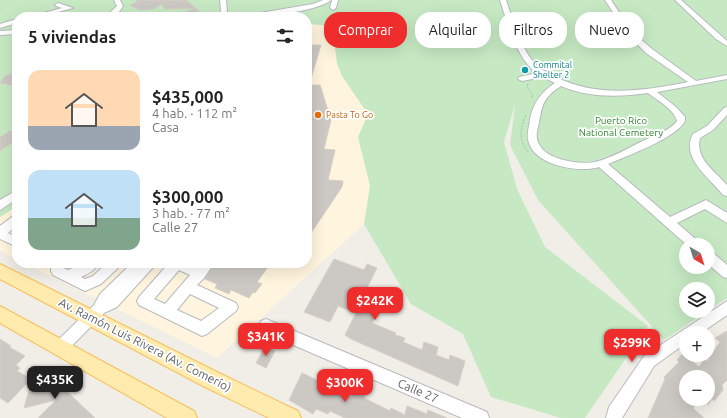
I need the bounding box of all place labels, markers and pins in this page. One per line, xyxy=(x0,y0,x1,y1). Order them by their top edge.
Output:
place label: Commital Shelter 2 xyxy=(533,60,573,80)
marker: Commital Shelter 2 xyxy=(520,65,530,75)
marker: Pasta To Go xyxy=(313,110,323,120)
place label: Pasta To Go xyxy=(326,110,373,120)
pin: $242K xyxy=(347,287,403,321)
pin: $341K xyxy=(238,323,294,357)
pin: $299K xyxy=(604,329,660,363)
pin: $435K xyxy=(27,366,83,400)
pin: $300K xyxy=(317,369,373,403)

